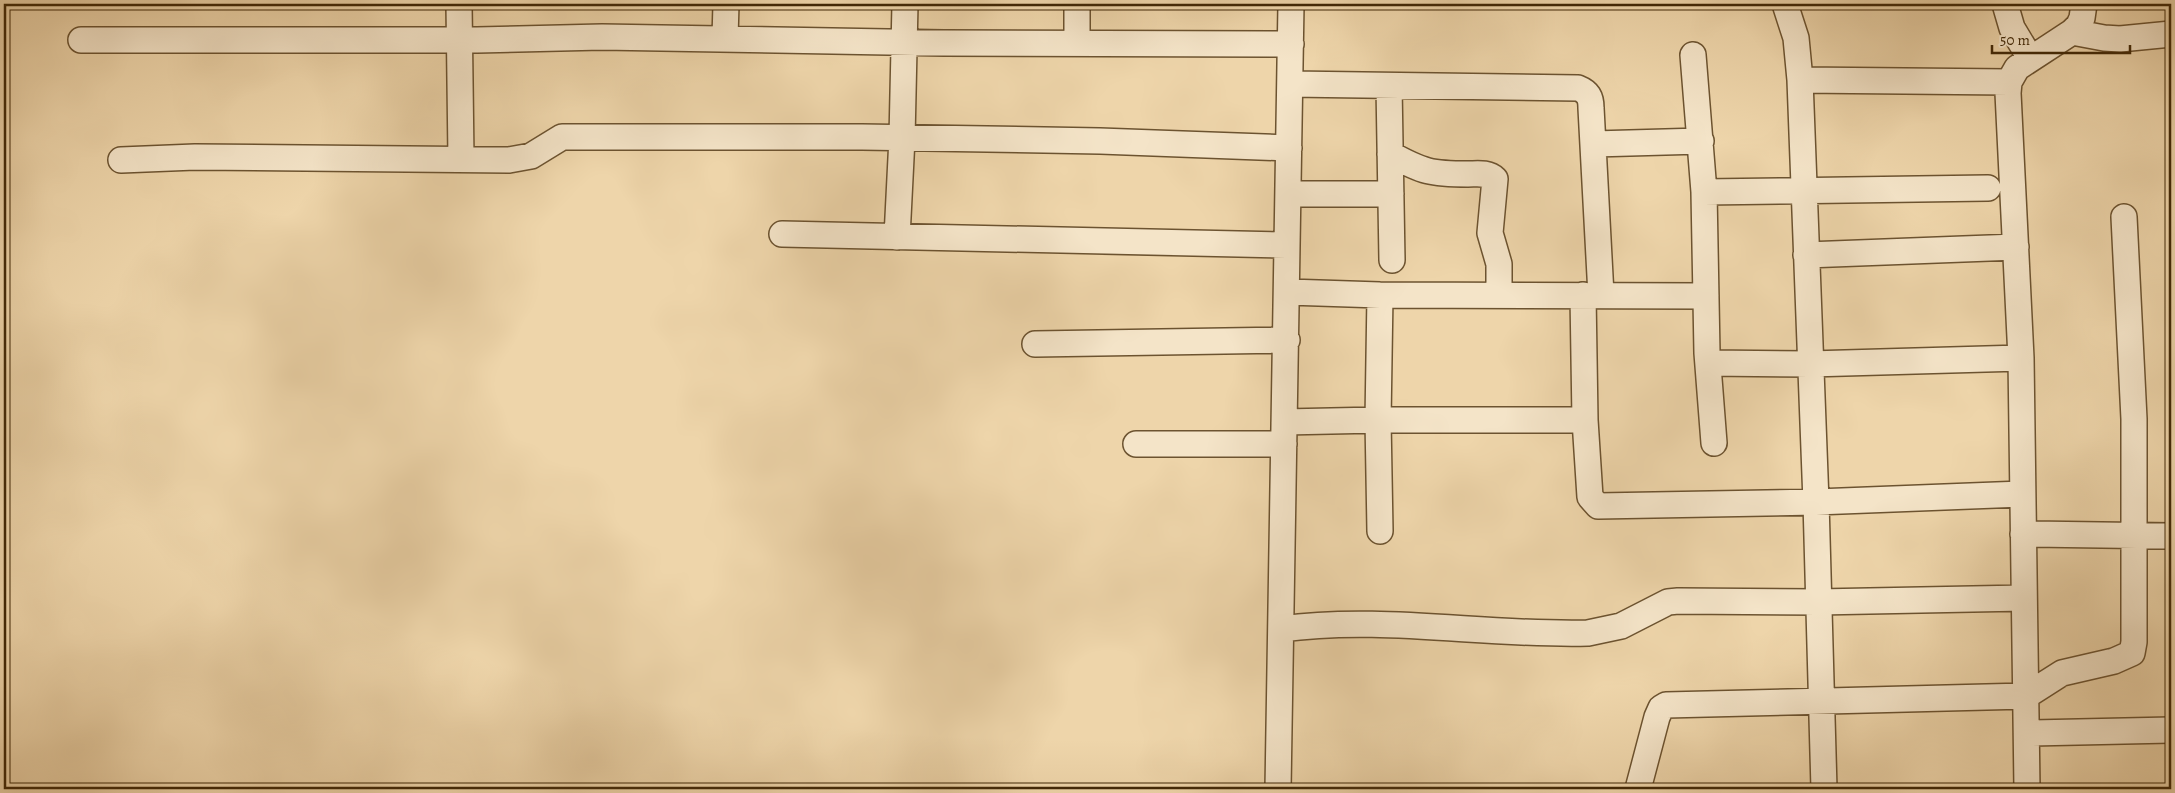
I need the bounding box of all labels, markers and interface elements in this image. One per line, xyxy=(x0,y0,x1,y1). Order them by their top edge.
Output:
scale bar xyxy=(1992,22,2130,54)
text: 50 m xyxy=(2000,30,2030,50)

